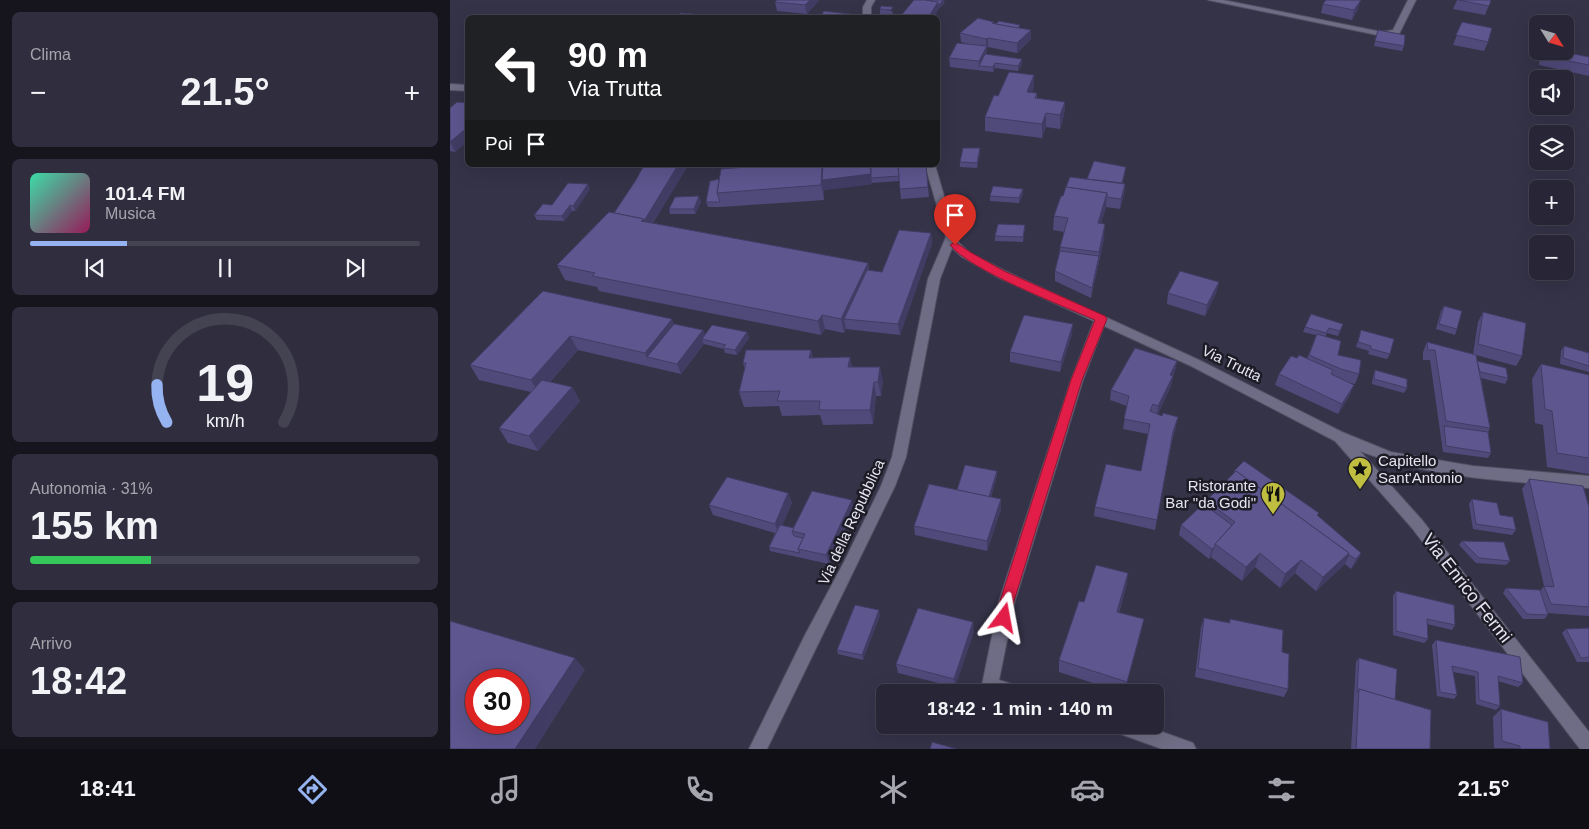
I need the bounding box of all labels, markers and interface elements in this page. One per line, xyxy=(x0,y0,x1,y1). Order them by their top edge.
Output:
north arrow xyxy=(1529,15,1574,60)
map controls xyxy=(1529,15,1574,280)
icon: left xyxy=(485,35,550,100)
text: 90 m xyxy=(568,35,648,74)
text: Clima xyxy=(30,46,71,63)
button: sound xyxy=(1529,70,1574,115)
text: 21.5° xyxy=(180,71,270,113)
text: Via Trutta xyxy=(568,76,662,101)
text: − xyxy=(30,77,46,108)
text: + xyxy=(404,77,420,108)
button: layers xyxy=(1529,125,1574,170)
icon: arrive xyxy=(522,130,550,158)
text: Poi xyxy=(485,133,512,154)
button: + xyxy=(1529,180,1574,225)
text: 101.4 FM xyxy=(105,183,185,204)
pin xyxy=(934,194,976,245)
icon: arrive xyxy=(941,201,969,229)
text: Musica xyxy=(105,205,156,222)
button: − xyxy=(1529,235,1574,280)
icon: previous xyxy=(81,254,109,282)
icon: pause xyxy=(211,254,239,282)
icon: next xyxy=(341,254,369,282)
street label: Via Trutta xyxy=(1200,341,1265,385)
text: 19 xyxy=(196,354,254,412)
text: km/h xyxy=(206,411,244,431)
place label: Capitello Sant'Antonio xyxy=(1378,452,1463,486)
street label: Via della Repubblica xyxy=(814,456,888,587)
place icon: Capitello Sant'Antonio xyxy=(1347,456,1373,490)
place label: Ristorante Bar "da Godi" xyxy=(1165,477,1256,511)
text: Autonomia · 31% xyxy=(30,480,153,497)
restaurant icon: Ristorante Bar "da Godi" xyxy=(1260,481,1286,515)
text: 155 km xyxy=(30,505,159,547)
street label: Via Enrico Fermi xyxy=(1418,530,1516,646)
position arrow xyxy=(977,591,1029,643)
text: Arrivo xyxy=(30,635,72,652)
text: 18:42 xyxy=(30,660,127,702)
speed limit sign: 30 xyxy=(465,669,530,734)
text: 18:42 · 1 min · 140 m xyxy=(927,698,1113,719)
icon: directions xyxy=(295,772,330,807)
icon: music xyxy=(488,772,523,807)
icon: phone xyxy=(682,772,717,807)
icon: climate xyxy=(876,772,911,807)
icon: car xyxy=(1070,772,1105,807)
icon: filters xyxy=(1264,772,1299,807)
text: 18:41 xyxy=(79,776,136,801)
text: 21.5° xyxy=(1458,776,1509,801)

